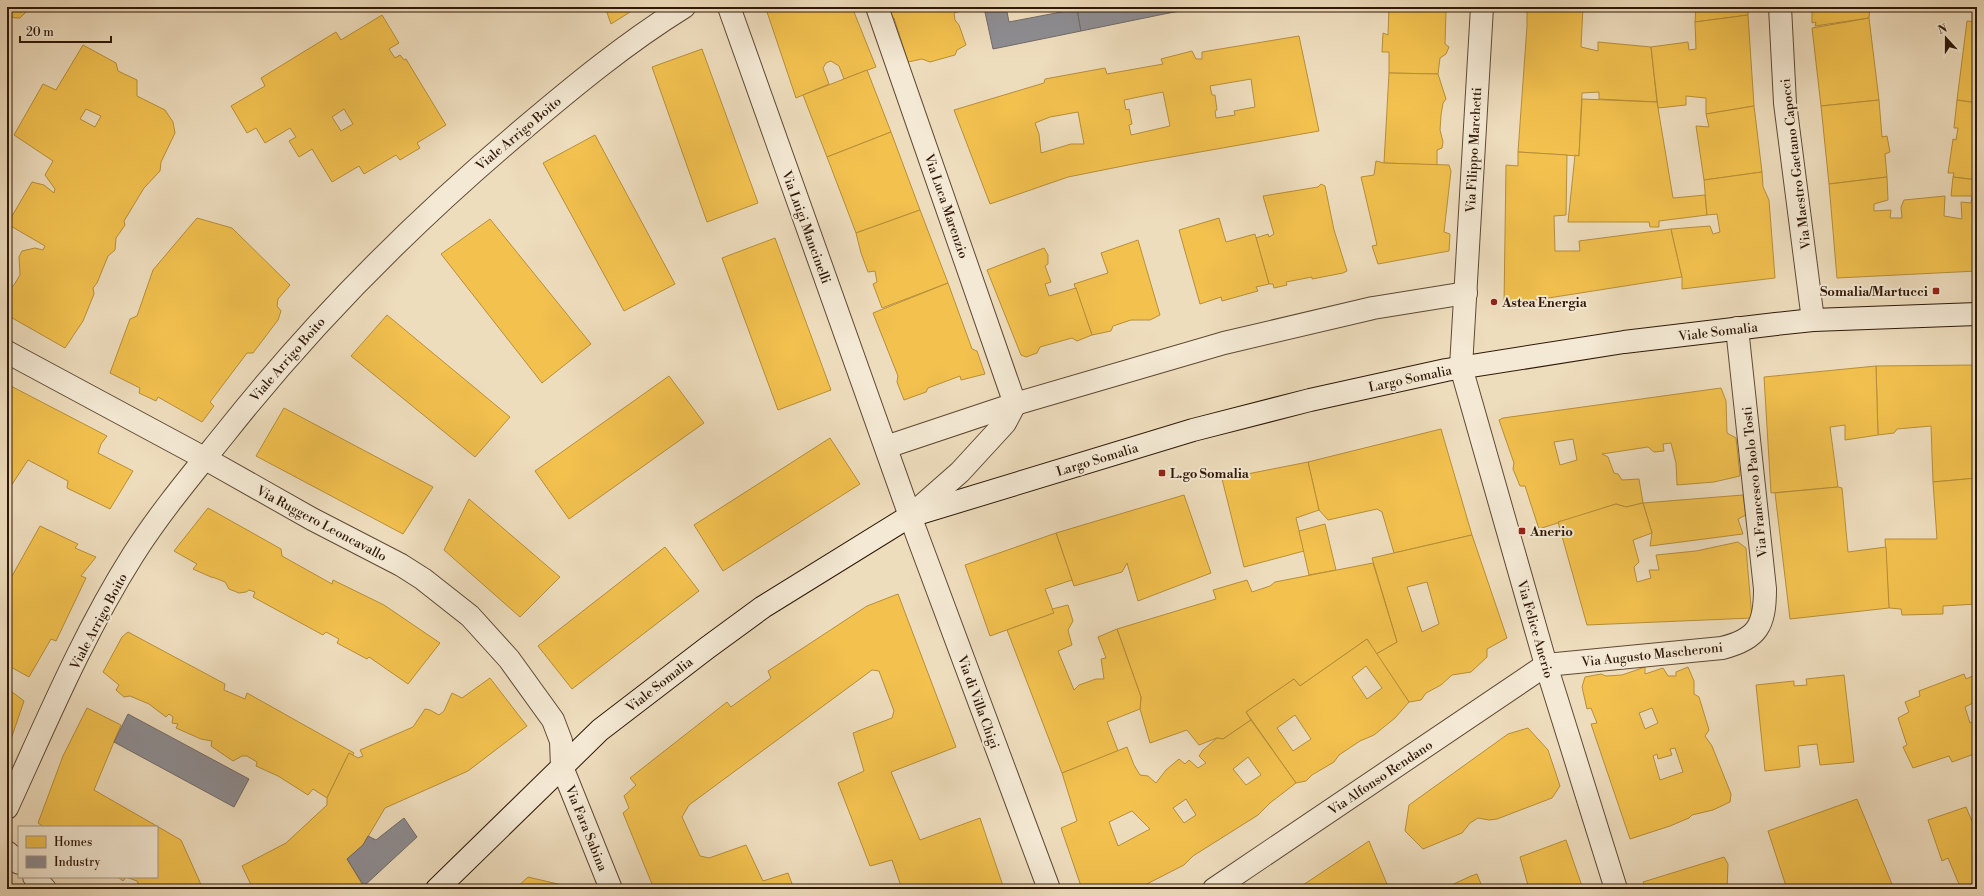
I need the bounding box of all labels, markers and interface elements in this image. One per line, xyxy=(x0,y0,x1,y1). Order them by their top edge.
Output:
scale bar xyxy=(20,18,111,44)
north arrow xyxy=(1926,18,1966,58)
text: N xyxy=(1936,21,1950,38)
text: 20 m xyxy=(26,25,54,40)
street label: Via Maestro Gaetano Capocci xyxy=(1778,77,1815,251)
street label: Via Filippo Marchetti xyxy=(1463,87,1485,214)
street label: Viale Arrigo Boito xyxy=(472,93,565,175)
street label: Via Luca Marenzio xyxy=(920,151,971,261)
street label: Via Luigi Mancinelli xyxy=(778,168,834,286)
place label: Somalia/Martucci xyxy=(1820,284,1928,300)
marker: Somalia/Martucci xyxy=(1931,286,1941,296)
place label: Astea Energia xyxy=(1501,295,1588,311)
marker: Astea Energia xyxy=(1489,297,1499,307)
street label: Viale Arrigo Boito xyxy=(246,314,329,406)
street label: Viale Somalia xyxy=(1676,319,1759,345)
street label: Largo Somalia xyxy=(1367,362,1454,396)
street label: Via Francesco Paolo Tosti xyxy=(1739,406,1771,559)
street label: Largo Somalia xyxy=(1054,440,1141,480)
place label: L.go Somalia xyxy=(1170,466,1250,482)
marker: L.go Somalia xyxy=(1157,468,1167,478)
street label: Via Ruggero Leoncavallo xyxy=(253,482,389,565)
place label: Anerio xyxy=(1529,524,1573,540)
marker: Anerio xyxy=(1517,526,1527,536)
street label: Viale Arrigo Boito xyxy=(66,571,131,673)
street label: Via Felice Anerio xyxy=(1513,578,1557,680)
street label: Via Augusto Mascheroni xyxy=(1580,640,1724,670)
street label: Via di Villa Chigi xyxy=(953,653,1002,751)
street label: Viale Somalia xyxy=(622,654,696,716)
street label: Via Alfonso Rendano xyxy=(1325,737,1436,819)
street label: Via Fara Sabina xyxy=(561,782,611,874)
legend xyxy=(18,826,158,878)
text: Homes xyxy=(54,835,92,850)
text: Industry xyxy=(54,855,101,870)

